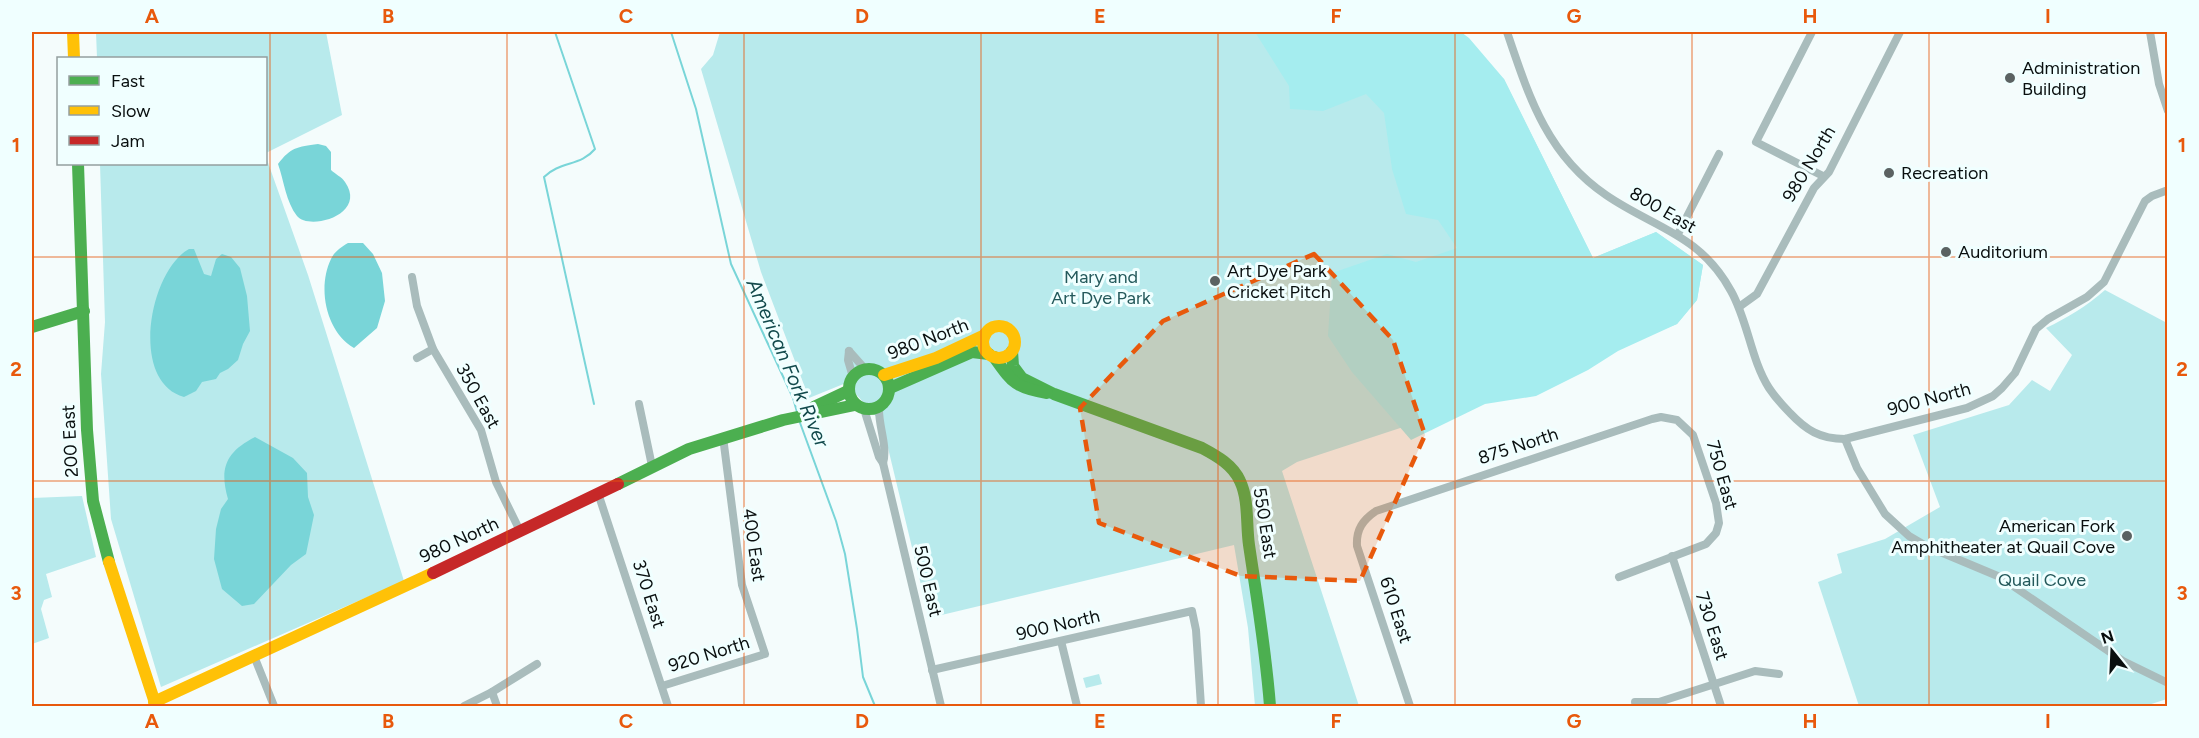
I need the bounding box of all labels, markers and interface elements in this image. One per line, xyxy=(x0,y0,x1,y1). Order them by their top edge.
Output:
text: A xyxy=(145,4,160,28)
text: B xyxy=(382,4,394,28)
text: C xyxy=(619,4,633,28)
text: D xyxy=(855,4,869,28)
text: E xyxy=(1094,4,1106,28)
text: F xyxy=(1330,4,1342,28)
text: G xyxy=(1567,4,1582,28)
text: H xyxy=(1803,4,1818,28)
text: I xyxy=(2045,4,2051,28)
legend xyxy=(57,57,267,165)
place label: Administration Building xyxy=(2022,57,2140,100)
text: Fast xyxy=(111,70,145,92)
marker: Administration Building xyxy=(2003,71,2017,85)
text: Slow xyxy=(111,100,150,122)
street label: 980 North xyxy=(1778,122,1840,206)
text: Jam xyxy=(111,130,145,152)
text: 1 xyxy=(12,133,20,157)
text: 1 xyxy=(2178,133,2186,157)
place label: Recreation xyxy=(1901,162,1988,184)
marker: Recreation xyxy=(1882,166,1896,180)
street label: 800 East xyxy=(1626,182,1701,238)
place label: Auditorium xyxy=(1958,241,2048,263)
marker: Auditorium xyxy=(1939,245,1953,259)
place label: Art Dye Park Cricket Pitch xyxy=(1227,260,1331,303)
park label: Mary and Art Dye Park xyxy=(1051,266,1151,309)
water label: American Fork River xyxy=(741,274,835,452)
marker: Art Dye Park Cricket Pitch xyxy=(1208,274,1222,288)
street label: 980 North xyxy=(885,314,971,364)
text: 2 xyxy=(10,357,22,381)
text: 2 xyxy=(2176,357,2188,381)
street label: 350 East xyxy=(451,360,505,433)
street label: 900 North xyxy=(1885,377,1973,421)
street label: 200 East xyxy=(57,404,83,478)
street label: 875 North xyxy=(1475,423,1561,469)
street label: 750 East xyxy=(1702,438,1742,512)
street label: 550 East xyxy=(1249,486,1282,560)
street label: 400 East xyxy=(738,507,770,583)
street label: 980 North xyxy=(416,512,502,568)
place label: American Fork Amphitheater at Quail Cove xyxy=(1891,515,2115,558)
marker: American Fork Amphitheater at Quail Cove xyxy=(2120,529,2134,543)
street label: 500 East xyxy=(909,543,947,619)
street label: 370 East xyxy=(628,557,670,631)
park label: Quail Cove xyxy=(1998,569,2086,591)
street label: 610 East xyxy=(1375,574,1417,646)
text: 3 xyxy=(10,581,22,605)
text: 3 xyxy=(2176,581,2188,605)
street label: 730 East xyxy=(1691,589,1733,663)
street label: 900 North xyxy=(1014,605,1102,645)
north arrow xyxy=(2082,621,2142,681)
text: N xyxy=(2099,626,2116,648)
street label: 920 North xyxy=(666,631,752,677)
text: A xyxy=(145,709,160,733)
text: B xyxy=(382,709,394,733)
text: C xyxy=(619,709,633,733)
text: D xyxy=(855,709,869,733)
text: E xyxy=(1094,709,1106,733)
text: F xyxy=(1330,709,1342,733)
text: G xyxy=(1567,709,1582,733)
text: H xyxy=(1803,709,1818,733)
text: I xyxy=(2045,709,2051,733)

